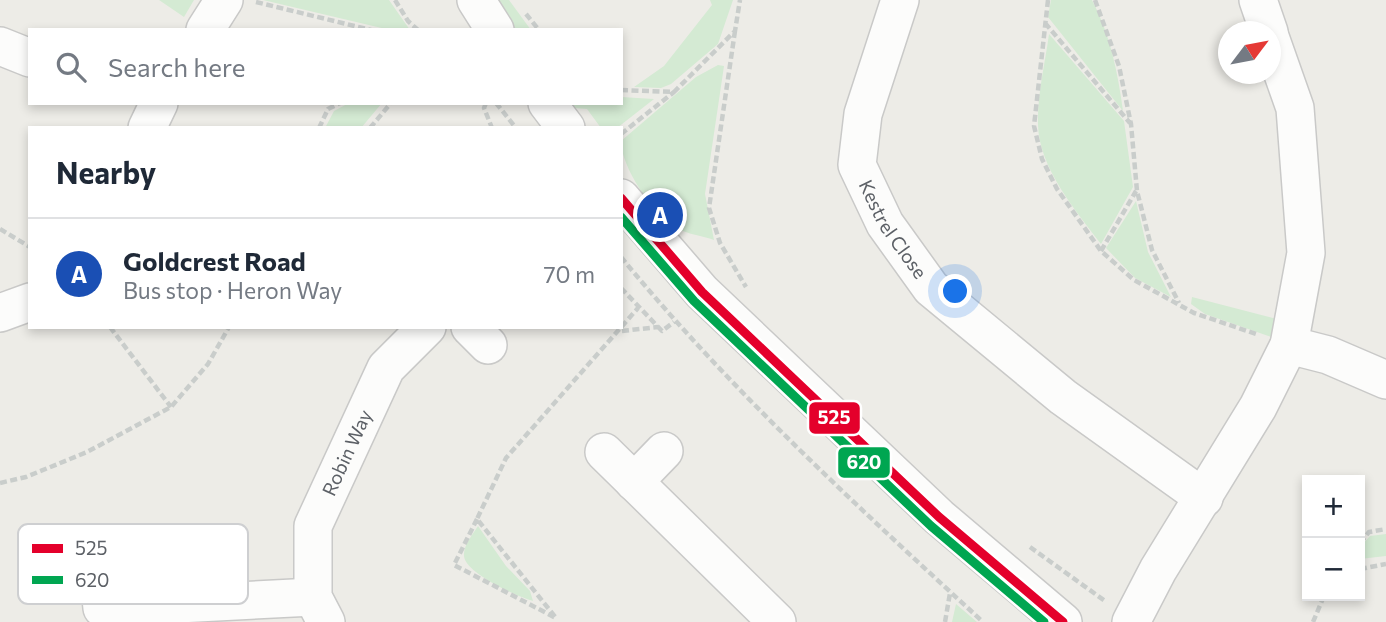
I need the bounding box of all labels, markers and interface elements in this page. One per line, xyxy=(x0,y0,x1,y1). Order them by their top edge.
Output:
north arrow xyxy=(1218,21,1281,84)
search box xyxy=(28,28,623,105)
icon: search xyxy=(52,48,90,86)
text: Search here xyxy=(108,51,246,82)
text: Nearby xyxy=(56,153,156,190)
street label: Kestrel Close xyxy=(855,176,932,283)
pin: A xyxy=(637,189,683,241)
text: Goldcrest Road xyxy=(123,245,306,276)
text: A xyxy=(71,260,87,288)
text: 70 m xyxy=(543,260,595,288)
your location xyxy=(938,274,972,308)
text: Bus stop · Heron Way xyxy=(123,276,342,304)
line badge: 525 xyxy=(808,401,861,435)
text: 525 xyxy=(818,405,850,428)
street label: Robin Way xyxy=(317,406,376,499)
line badge: 620 xyxy=(837,446,891,479)
text: 620 xyxy=(847,450,881,473)
map controls xyxy=(1302,475,1365,601)
button: + xyxy=(1302,475,1365,538)
legend xyxy=(18,524,248,604)
text: 525 xyxy=(75,536,107,559)
button: − xyxy=(1302,538,1365,601)
text: 620 xyxy=(75,568,109,591)

